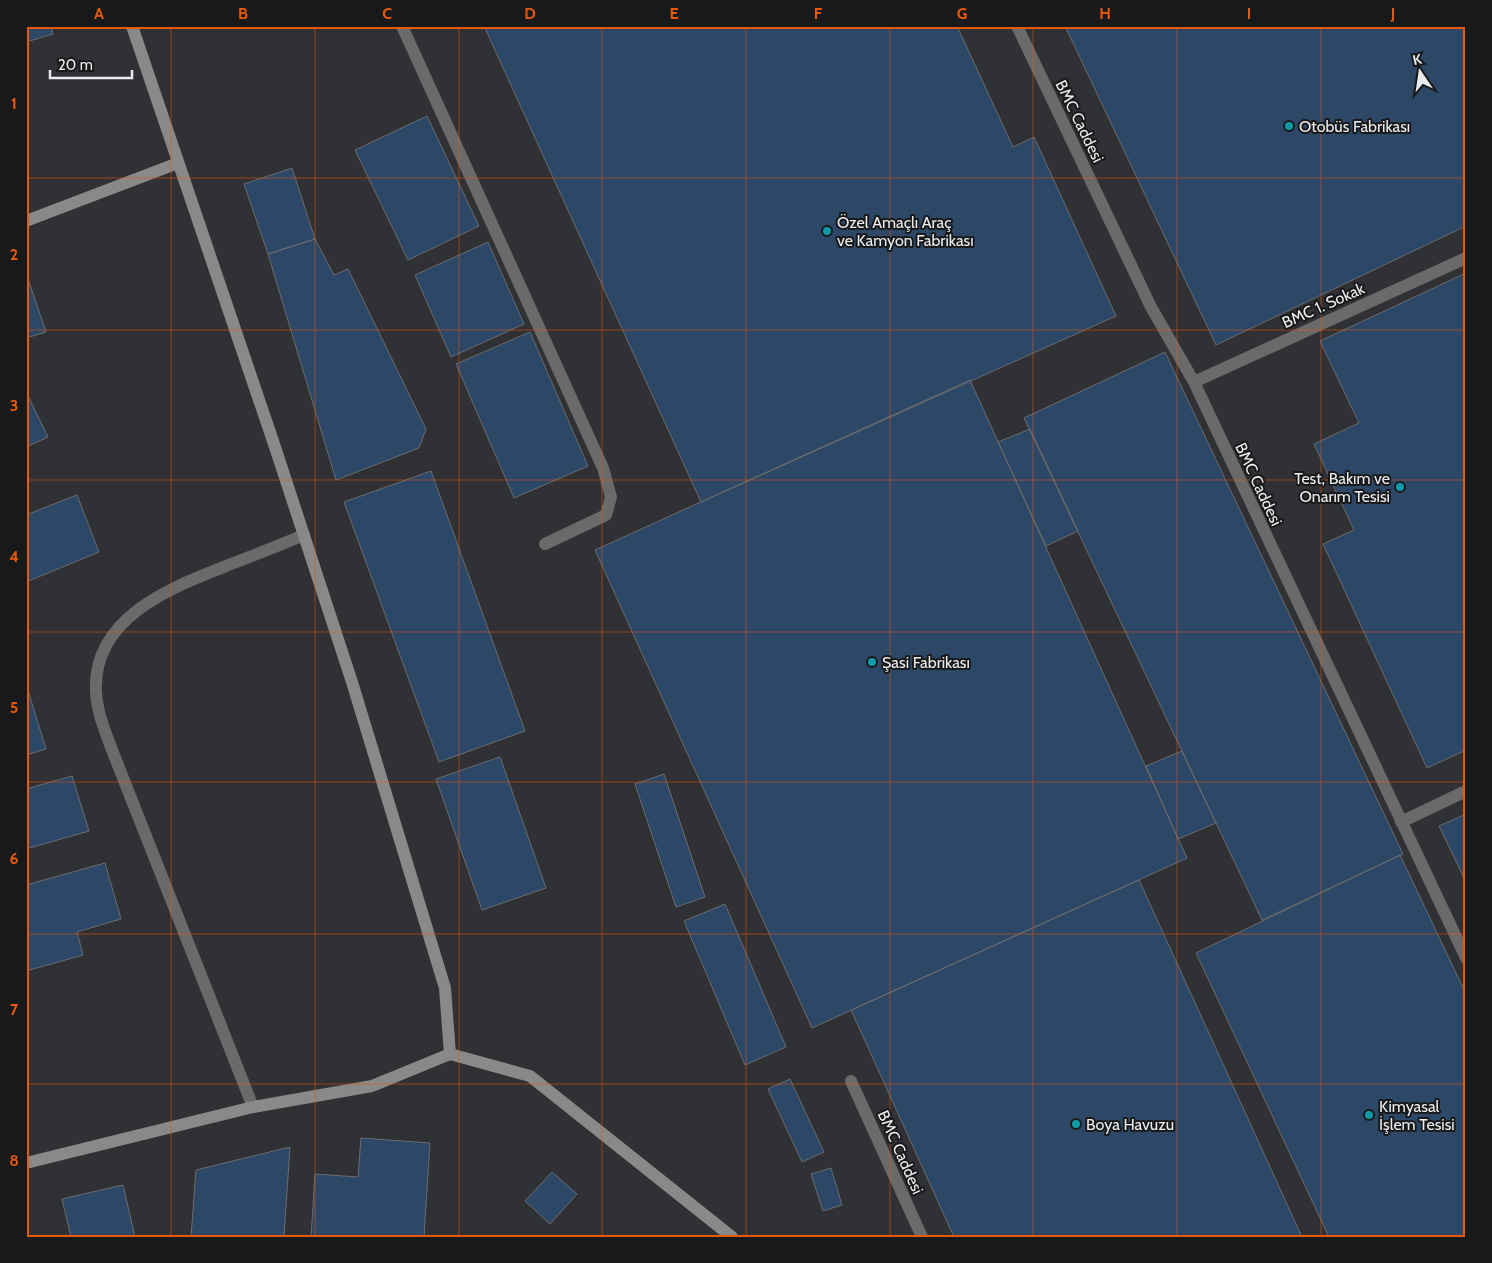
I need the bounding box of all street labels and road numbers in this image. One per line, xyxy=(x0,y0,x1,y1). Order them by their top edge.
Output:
street label: BMC Caddesi xyxy=(1051,77,1108,166)
street label: BMC 1. Sokak xyxy=(1279,279,1368,332)
street label: BMC Caddesi xyxy=(1231,440,1286,529)
street label: BMC Caddesi xyxy=(874,1107,927,1197)

